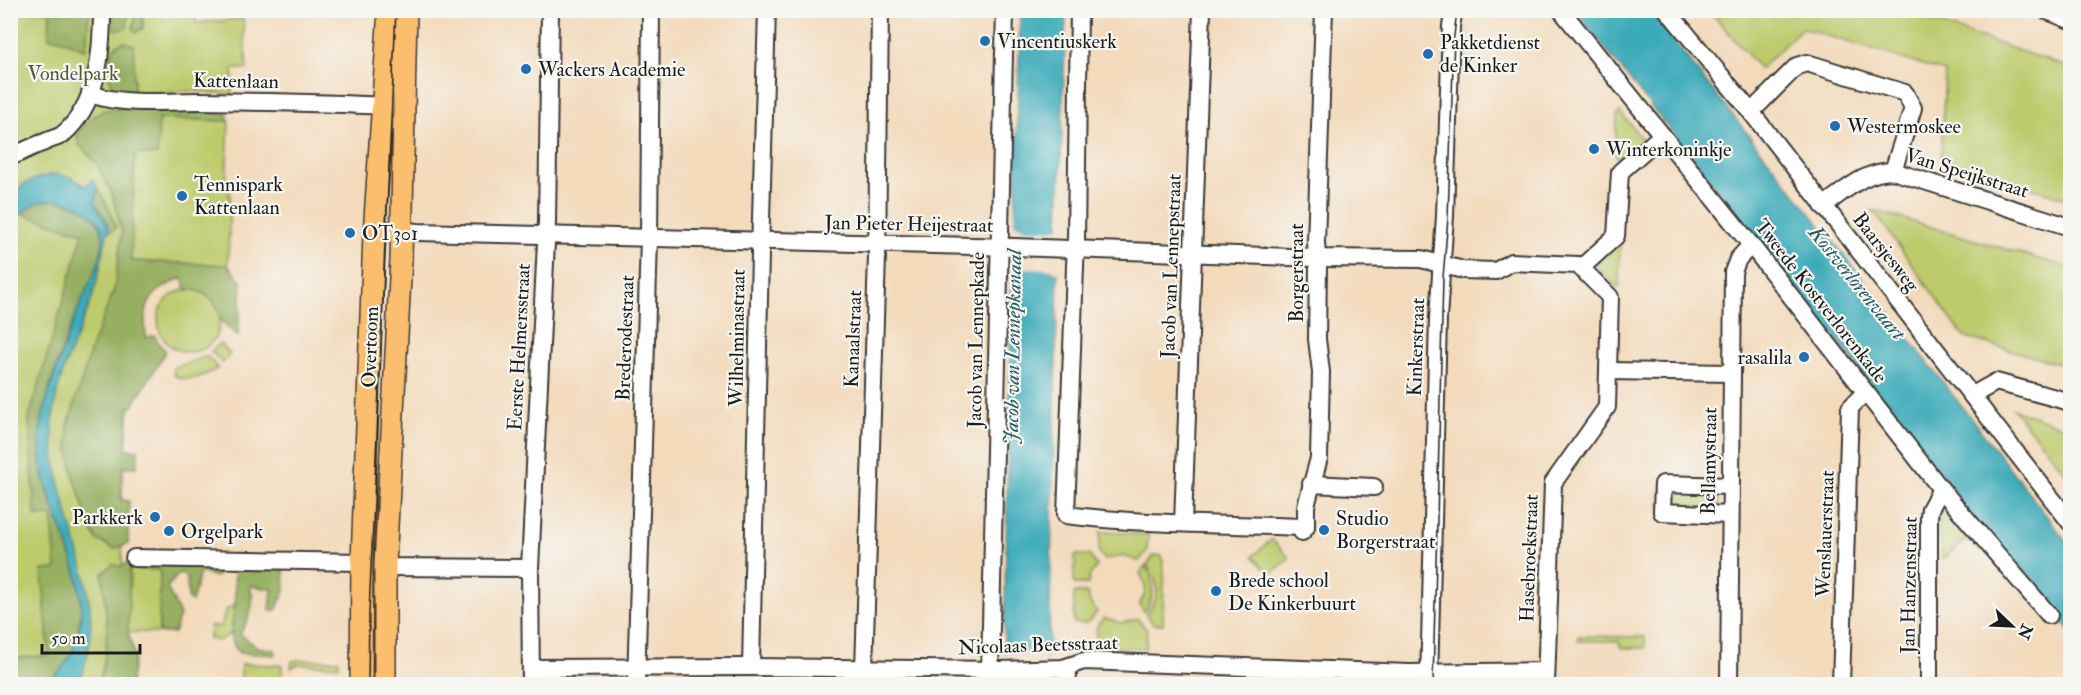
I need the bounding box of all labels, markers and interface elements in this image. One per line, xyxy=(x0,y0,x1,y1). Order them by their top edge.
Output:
place label: Vincentiuskerk xyxy=(997,29,1117,54)
place label: Pakketdienst de Kinker xyxy=(1440,30,1541,78)
marker: Vincentiuskerk xyxy=(978,34,992,48)
marker: Pakketdienst de Kinker xyxy=(1421,47,1435,61)
place label: Wackers Academie xyxy=(537,57,685,82)
park label: Vondelpark xyxy=(28,61,119,87)
marker: Wackers Academie xyxy=(519,62,533,76)
street label: Kattenlaan xyxy=(193,68,279,94)
place label: Westermoskee xyxy=(1846,114,1961,139)
marker: Westermoskee xyxy=(1828,119,1842,133)
place label: Winterkoninkje xyxy=(1605,137,1731,162)
marker: Winterkoninkje xyxy=(1587,142,1601,156)
street label: Van Speijkstraat xyxy=(1902,142,2032,205)
place label: Tennispark Kattenlaan xyxy=(194,172,283,220)
street label: Jacob van Lennepstraat xyxy=(1155,173,1188,360)
marker: Tennispark Kattenlaan xyxy=(175,189,189,203)
street label: Baarsjesweg xyxy=(1847,207,1926,298)
street label: Jan Pieter Heijestraat xyxy=(823,210,994,238)
street label: Tweede Kostverlorenkade xyxy=(1749,214,1893,388)
water label: Kostverlorenvaart xyxy=(1802,219,1912,347)
place label: OT301 xyxy=(362,221,418,246)
street label: Borgerstraat xyxy=(1284,223,1309,323)
marker: OT301 xyxy=(343,226,357,240)
water label: Jacob van Lennepkanaal xyxy=(998,247,1028,445)
street label: Jacob van Lennepkade xyxy=(962,252,991,429)
street label: Eerste Helmersstraat xyxy=(502,262,536,431)
street label: Wilhelminastraat xyxy=(723,268,751,408)
street label: Brederodestraat xyxy=(610,274,640,401)
street label: Kanaalstraat xyxy=(839,289,867,388)
street label: Kinkerstraat xyxy=(1402,297,1430,397)
street label: Overtoom xyxy=(356,305,384,388)
place label: rasalila xyxy=(1737,345,1793,370)
marker: rasalila xyxy=(1797,350,1811,364)
street label: Bellamystraat xyxy=(1696,406,1722,515)
street label: Wenslauerstraat xyxy=(1810,469,1840,599)
street label: Hasebroekstraat xyxy=(1514,493,1544,622)
place label: Parkkerk xyxy=(72,505,143,530)
place label: Studio Borgerstraat xyxy=(1336,506,1436,554)
marker: Parkkerk xyxy=(148,510,162,524)
street label: Jan Hanzenstraat xyxy=(1895,516,1923,655)
place label: Orgelpark xyxy=(181,519,264,545)
marker: Studio Borgerstraat xyxy=(1317,523,1331,537)
marker: Orgelpark xyxy=(162,524,176,538)
place label: Brede school De Kinkerbuurt xyxy=(1228,568,1356,616)
marker: Brede school De Kinkerbuurt xyxy=(1209,584,1223,598)
north arrow xyxy=(1982,596,2042,656)
scale bar xyxy=(42,617,140,655)
text: N xyxy=(2013,620,2037,643)
text: 50 m xyxy=(51,627,86,650)
street label: Nicolaas Beetsstraat xyxy=(958,630,1119,660)

